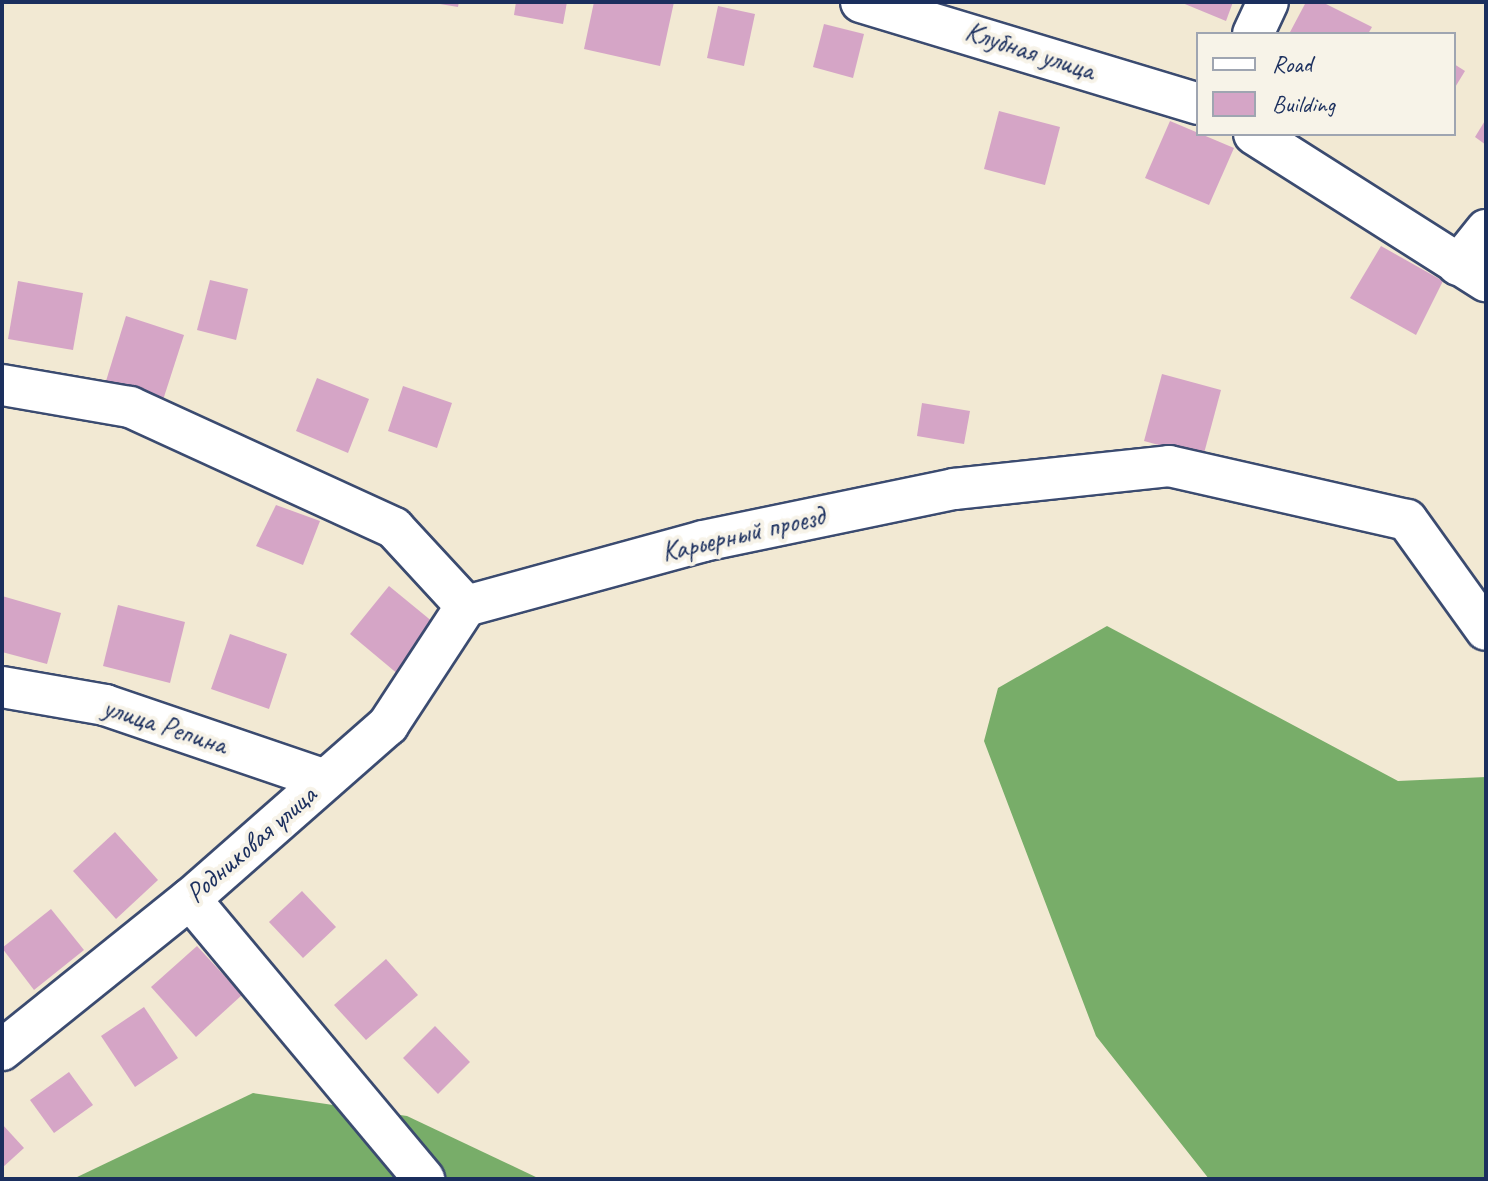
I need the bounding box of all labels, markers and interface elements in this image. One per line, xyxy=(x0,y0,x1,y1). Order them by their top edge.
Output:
street label: Клубная улица xyxy=(961,14,1099,88)
legend xyxy=(1196,32,1456,136)
text: Road xyxy=(1272,49,1312,79)
text: Building xyxy=(1272,89,1335,119)
street label: Карьерный проезд xyxy=(658,499,828,569)
street label: улица Репина xyxy=(99,690,231,762)
street label: Родниковая улица xyxy=(178,777,324,911)

